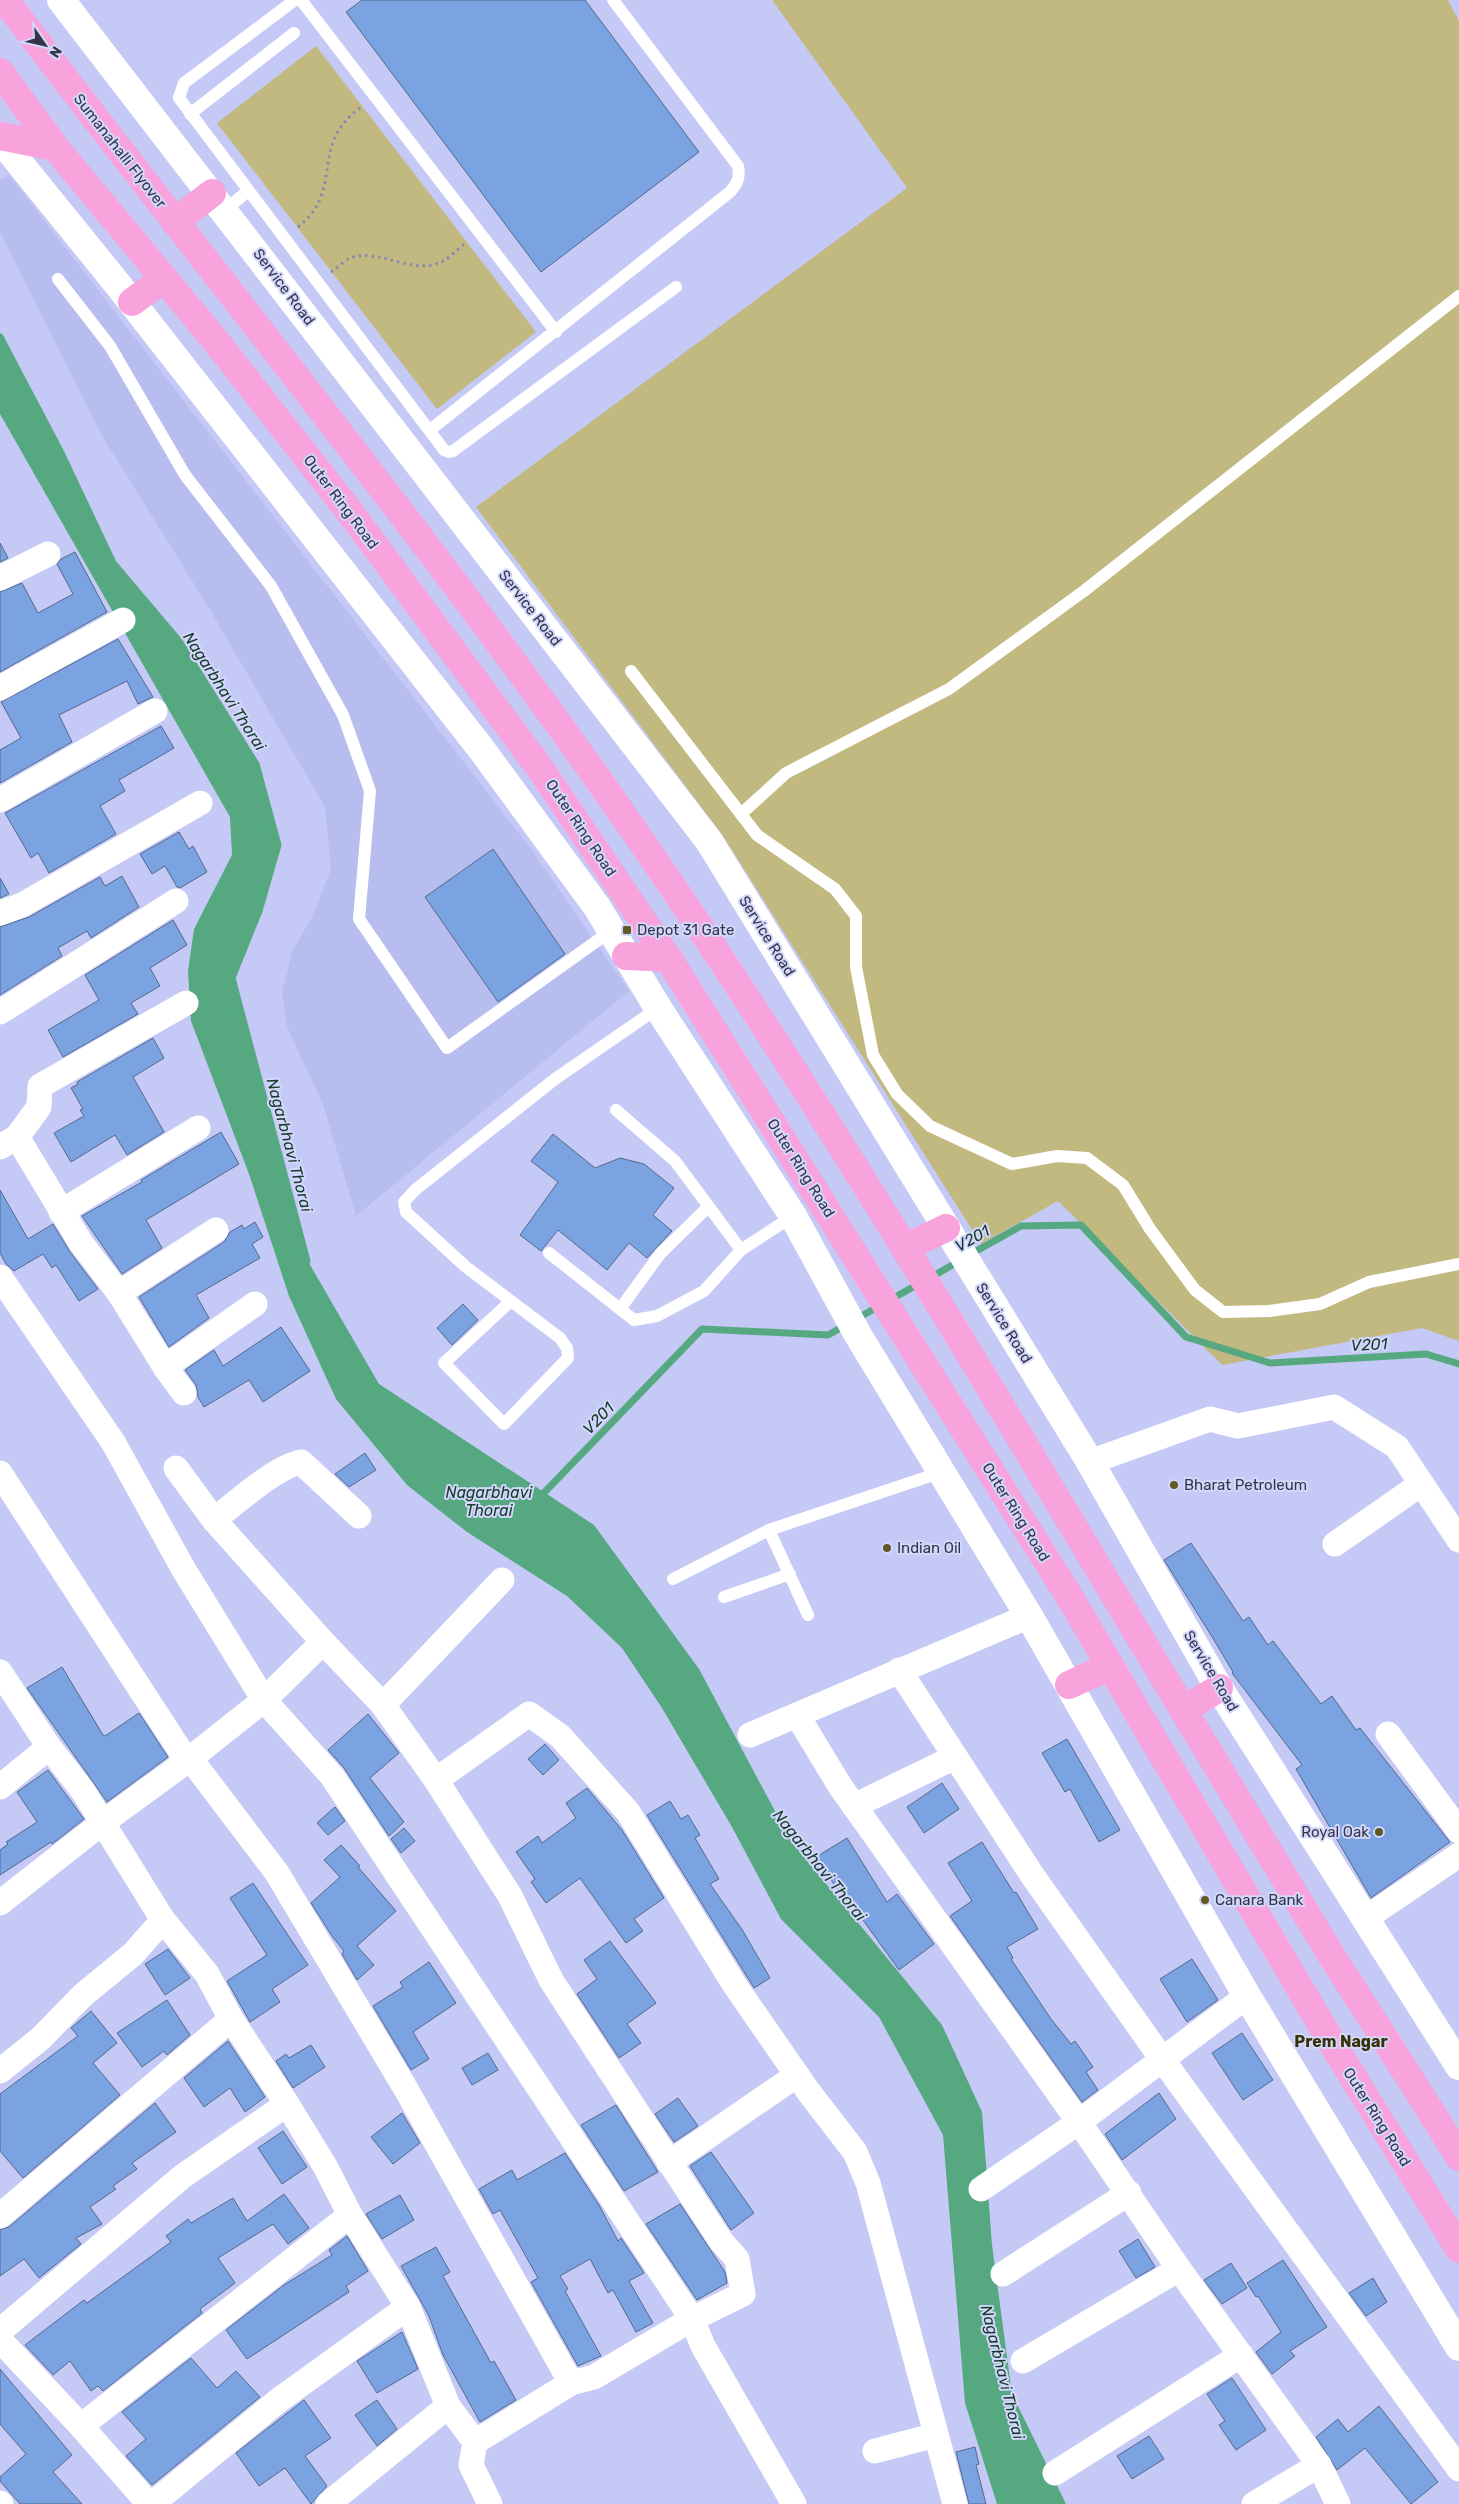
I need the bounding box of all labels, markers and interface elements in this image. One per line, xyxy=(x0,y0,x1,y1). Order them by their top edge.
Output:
north arrow xyxy=(20,20,70,70)
text: N xyxy=(45,43,65,61)
street label: Sumanahalli Flyover xyxy=(70,90,170,212)
street label: Service Road xyxy=(249,245,319,329)
street label: Outer Ring Road xyxy=(300,451,382,553)
street label: Service Road xyxy=(495,566,565,650)
water label: Nagarbhavi Thorai xyxy=(179,628,271,755)
street label: Outer Ring Road xyxy=(542,776,620,880)
street label: Service Road xyxy=(735,893,799,979)
place label: Depot 31 Gate xyxy=(637,921,734,939)
marker: Depot 31 Gate xyxy=(621,924,633,936)
water label: Nagarbhavi Thorai xyxy=(263,1076,317,1215)
street label: Outer Ring Road xyxy=(763,1115,839,1221)
water label: V201 xyxy=(952,1221,993,1256)
street label: Service Road xyxy=(972,1280,1036,1366)
water label: V201 xyxy=(1350,1334,1388,1355)
water label: V201 xyxy=(579,1398,618,1438)
street label: Outer Ring Road xyxy=(978,1459,1054,1565)
place label: Bharat Petroleum xyxy=(1184,1476,1307,1494)
marker: Bharat Petroleum xyxy=(1168,1479,1180,1491)
water label: Nagarbhavi Thorai xyxy=(446,1483,534,1520)
place label: Indian Oil xyxy=(897,1539,961,1557)
marker: Indian Oil xyxy=(881,1542,893,1554)
street label: Service Road xyxy=(1180,1627,1242,1715)
water label: Nagarbhavi Thorai xyxy=(769,1806,871,1926)
place label: Royal Oak xyxy=(1301,1823,1369,1841)
marker: Royal Oak xyxy=(1373,1826,1385,1838)
place label: Canara Bank xyxy=(1215,1891,1304,1909)
marker: Canara Bank xyxy=(1199,1894,1211,1906)
district label: Prem Nagar xyxy=(1294,2032,1388,2051)
street label: Outer Ring Road xyxy=(1339,2064,1415,2170)
water label: Nagarbhavi Thorai xyxy=(977,2303,1029,2442)

